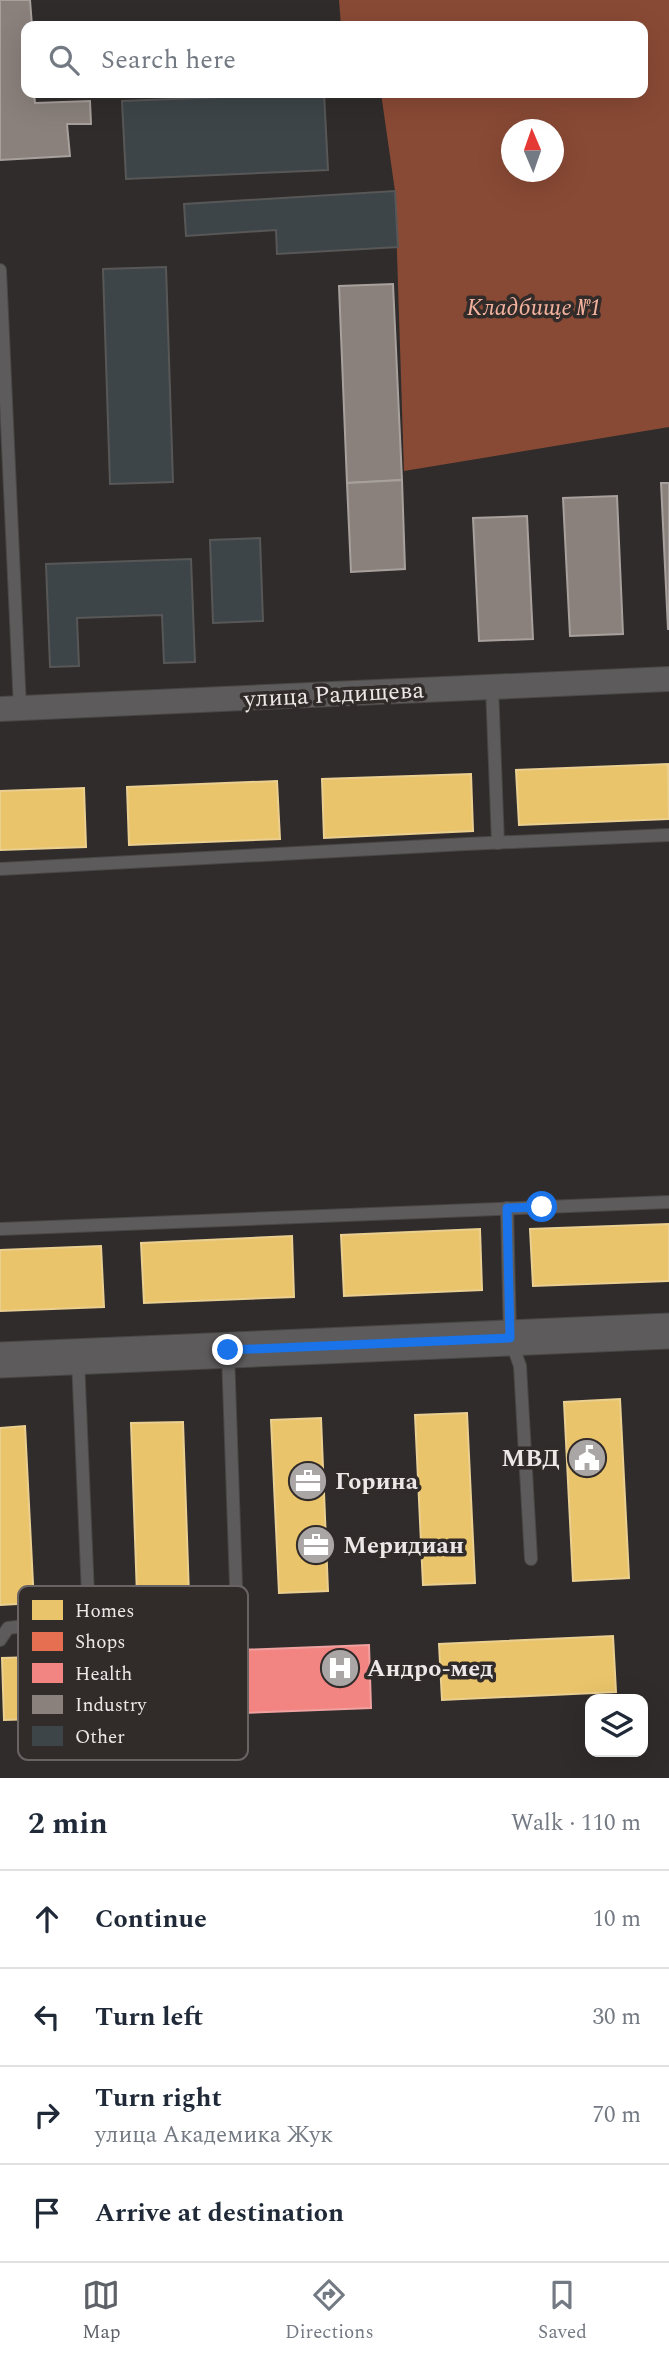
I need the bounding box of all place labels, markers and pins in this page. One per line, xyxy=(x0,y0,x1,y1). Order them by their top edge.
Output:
public building icon: МВД xyxy=(566,1437,608,1479)
place label: МВД xyxy=(501,1441,560,1477)
office icon: Горина xyxy=(287,1460,329,1502)
place label: Горина xyxy=(335,1464,419,1500)
office icon: Меридиан xyxy=(295,1524,337,1566)
place label: Меридиан xyxy=(343,1528,464,1564)
hospital icon: Андро-мед xyxy=(319,1647,361,1689)
place label: Андро-мед xyxy=(367,1651,493,1687)

